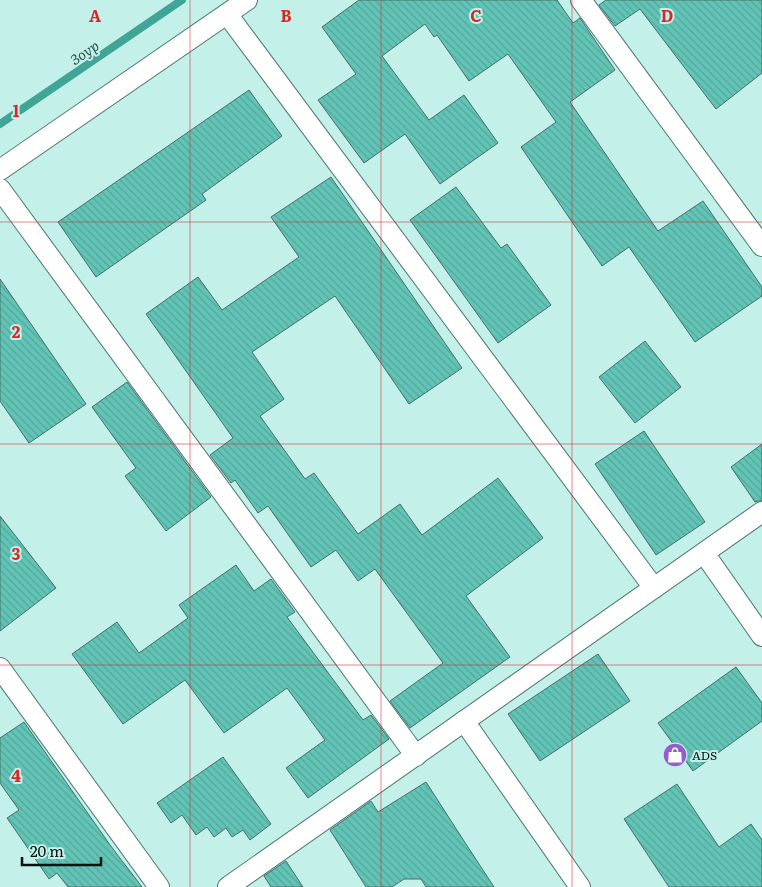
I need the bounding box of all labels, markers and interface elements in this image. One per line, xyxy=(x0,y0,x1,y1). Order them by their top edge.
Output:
text: A xyxy=(89,3,101,27)
text: B xyxy=(280,3,292,27)
text: C xyxy=(470,3,482,27)
text: D xyxy=(661,3,673,27)
water label: Зоур xyxy=(66,35,102,69)
text: 1 xyxy=(13,98,20,122)
text: 2 xyxy=(12,319,21,343)
text: 3 xyxy=(12,541,21,565)
shop icon: ADS xyxy=(662,742,688,768)
place label: ADS xyxy=(692,746,717,764)
text: 4 xyxy=(11,763,21,787)
scale bar xyxy=(22,834,101,866)
text: 20 m xyxy=(30,839,64,862)

